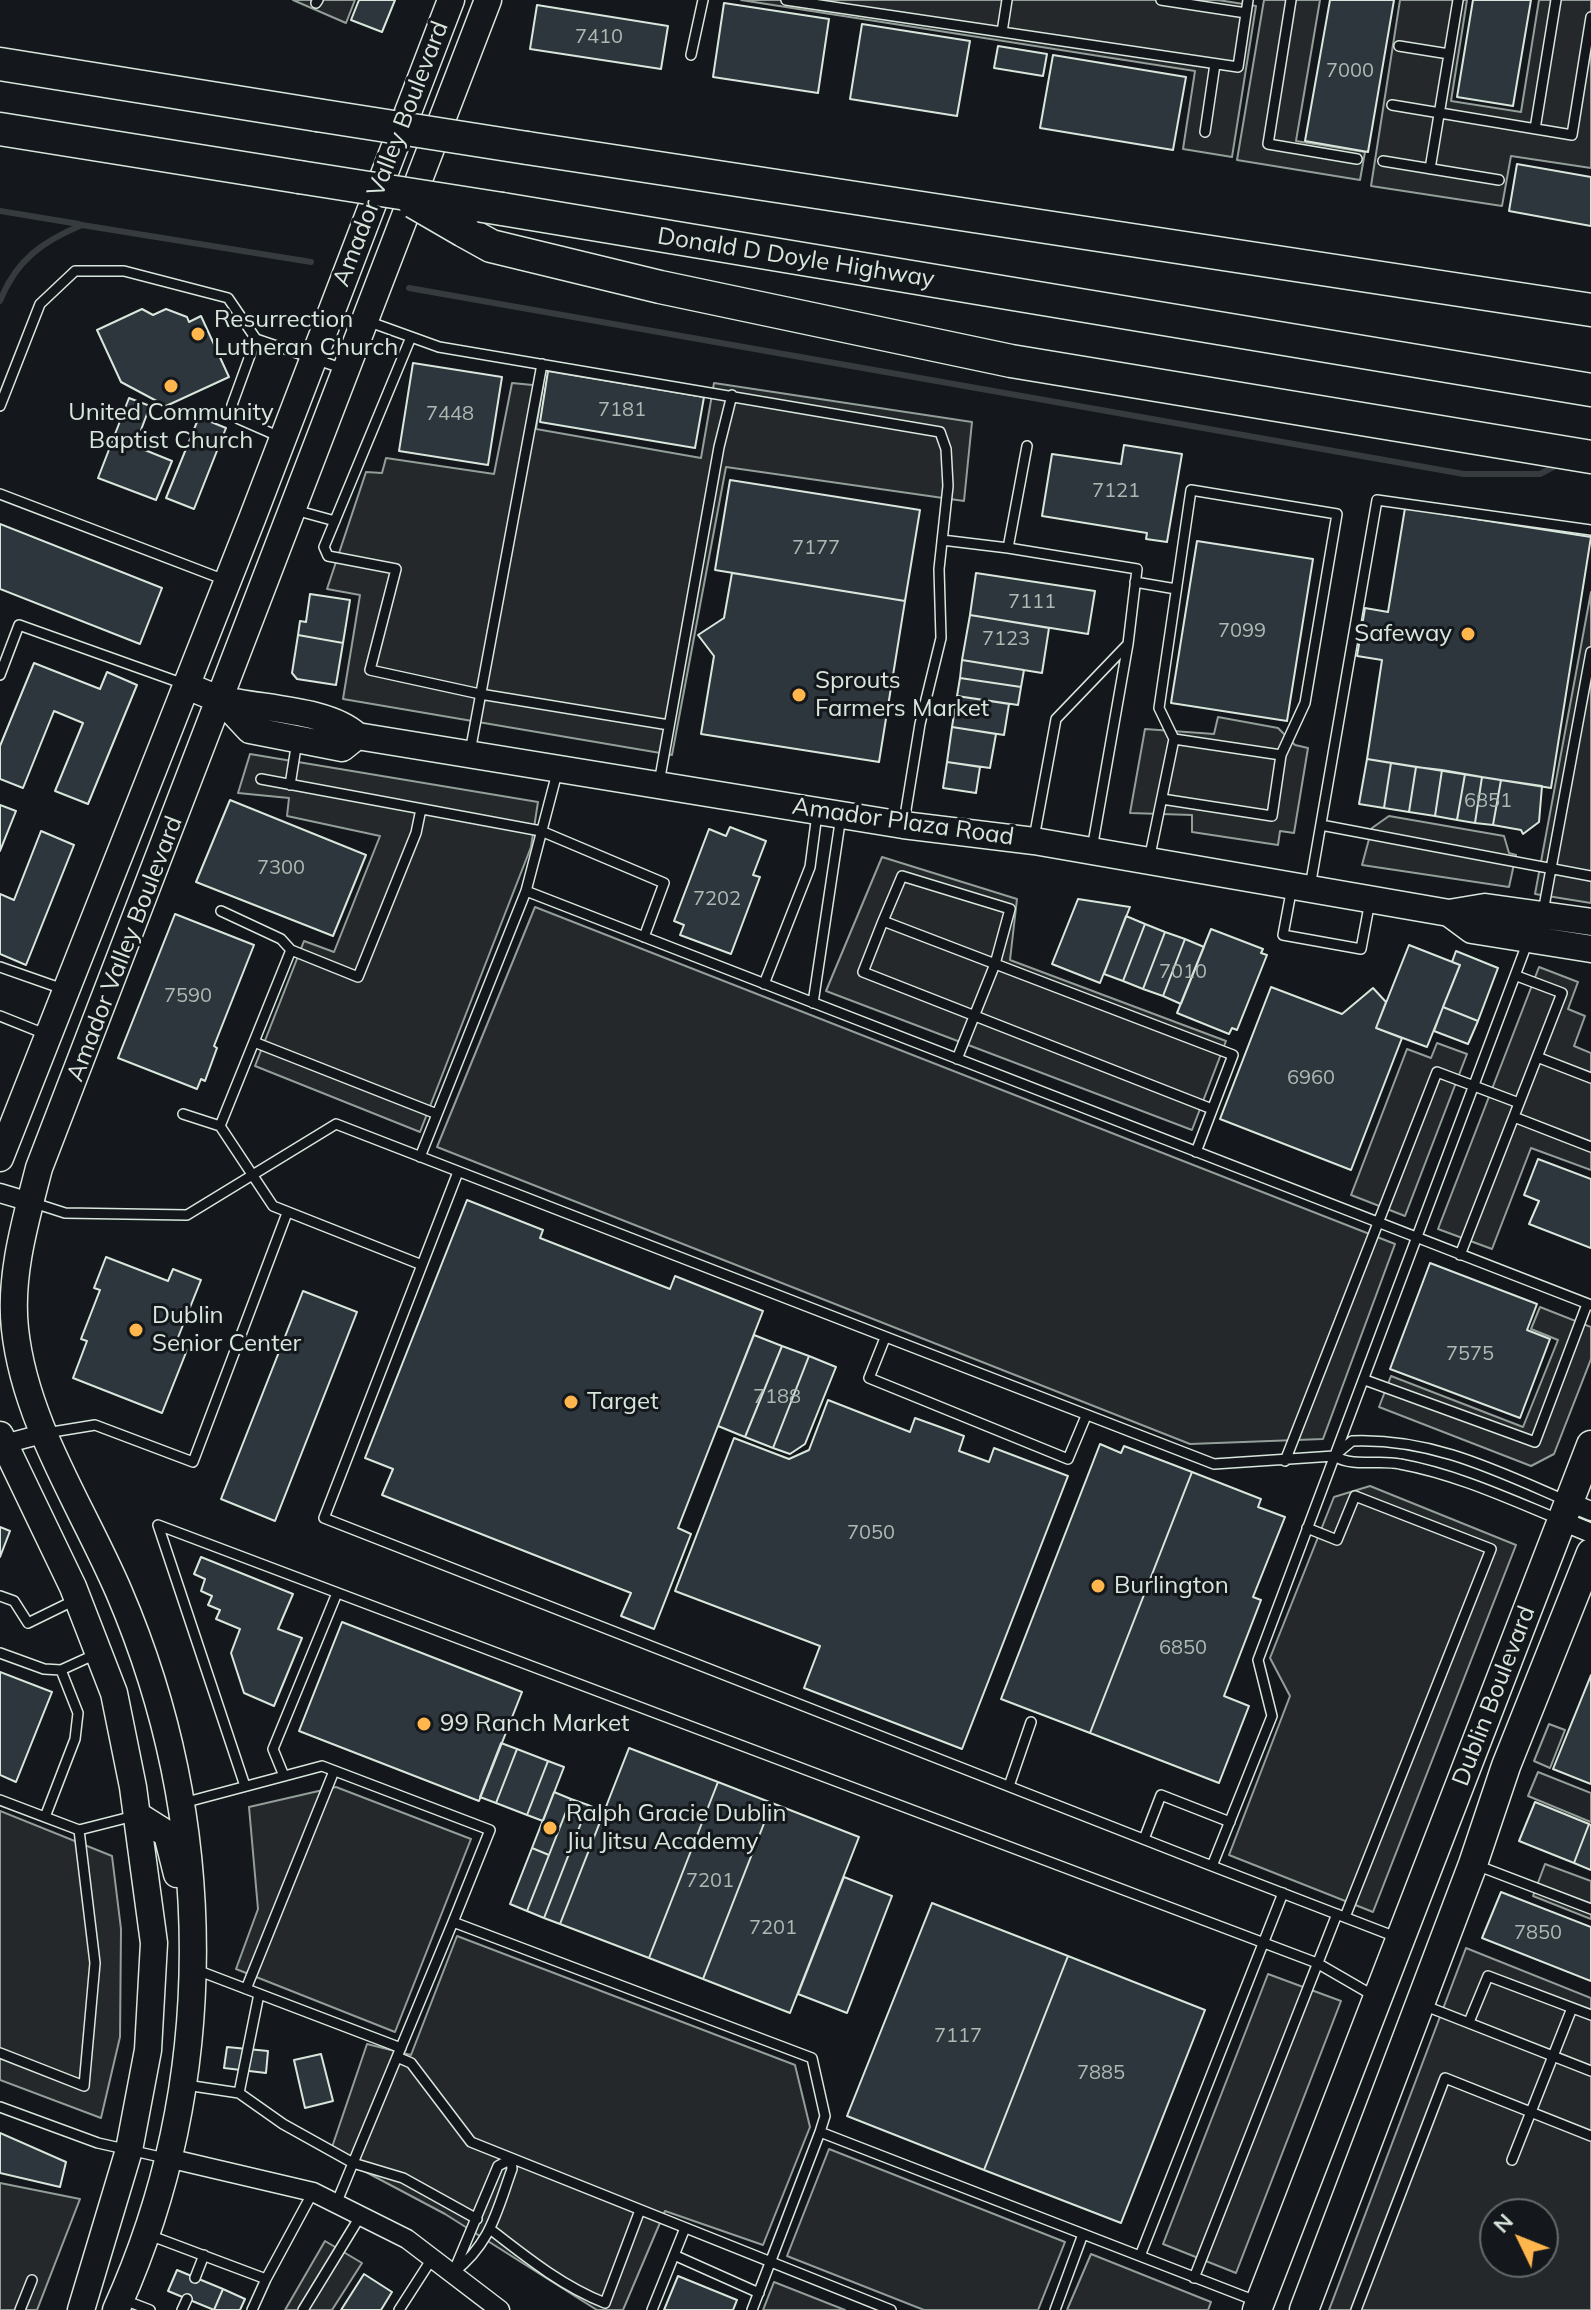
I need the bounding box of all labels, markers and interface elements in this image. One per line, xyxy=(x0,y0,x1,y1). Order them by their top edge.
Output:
street label: Amador Valley Boulevard xyxy=(327,17,455,291)
house number: 7410 xyxy=(575,25,623,49)
house number: 7000 xyxy=(1326,59,1374,83)
street label: Donald D Doyle Highway xyxy=(655,222,937,294)
place label: Resurrection Lutheran Church xyxy=(214,306,398,362)
marker: Resurrection Lutheran Church xyxy=(189,325,207,343)
marker: United Community Baptist Church xyxy=(162,377,180,395)
house number: 7181 xyxy=(598,398,646,422)
place label: United Community Baptist Church xyxy=(68,399,274,455)
house number: 7448 xyxy=(426,402,474,426)
house number: 7121 xyxy=(1092,479,1140,503)
house number: 7177 xyxy=(792,536,840,560)
house number: 7111 xyxy=(1008,590,1056,614)
house number: 7099 xyxy=(1218,619,1266,643)
place label: Safeway xyxy=(1354,620,1452,648)
marker: Safeway xyxy=(1459,625,1477,643)
house number: 7123 xyxy=(982,627,1030,651)
place label: Sprouts Farmers Market xyxy=(815,667,989,723)
marker: Sprouts Farmers Market xyxy=(790,686,808,704)
house number: 6851 xyxy=(1464,789,1512,813)
street label: Amador Plaza Road xyxy=(790,792,1016,852)
street label: Amador Valley Boulevard xyxy=(61,812,189,1086)
house number: 7300 xyxy=(257,856,305,880)
house number: 7202 xyxy=(693,887,741,911)
house number: 7010 xyxy=(1159,960,1207,984)
house number: 7590 xyxy=(164,984,212,1008)
house number: 6960 xyxy=(1287,1066,1335,1090)
place label: Dublin Senior Center xyxy=(152,1302,301,1358)
marker: Dublin Senior Center xyxy=(127,1321,145,1339)
house number: 7575 xyxy=(1446,1342,1494,1366)
house number: 7188 xyxy=(753,1385,801,1409)
place label: Target xyxy=(587,1388,659,1416)
marker: Target xyxy=(562,1393,580,1411)
house number: 7050 xyxy=(847,1521,895,1545)
place label: Burlington xyxy=(1114,1572,1229,1600)
marker: Burlington xyxy=(1089,1577,1107,1595)
street label: Dublin Boulevard xyxy=(1446,1602,1542,1790)
house number: 6850 xyxy=(1159,1636,1207,1660)
place label: 99 Ranch Market xyxy=(440,1710,630,1738)
marker: 99 Ranch Market xyxy=(415,1715,433,1733)
place label: Ralph Gracie Dublin Jiu Jitsu Academy xyxy=(566,1800,787,1856)
marker: Ralph Gracie Dublin Jiu Jitsu Academy xyxy=(541,1819,559,1837)
house number: 7201 xyxy=(686,1869,734,1893)
house number: 7201 xyxy=(749,1916,797,1940)
house number: 7850 xyxy=(1514,1921,1562,1945)
house number: 7117 xyxy=(934,2024,982,2048)
house number: 7885 xyxy=(1077,2061,1125,2085)
north arrow xyxy=(1479,2198,1559,2278)
text: N xyxy=(1487,2207,1519,2239)

